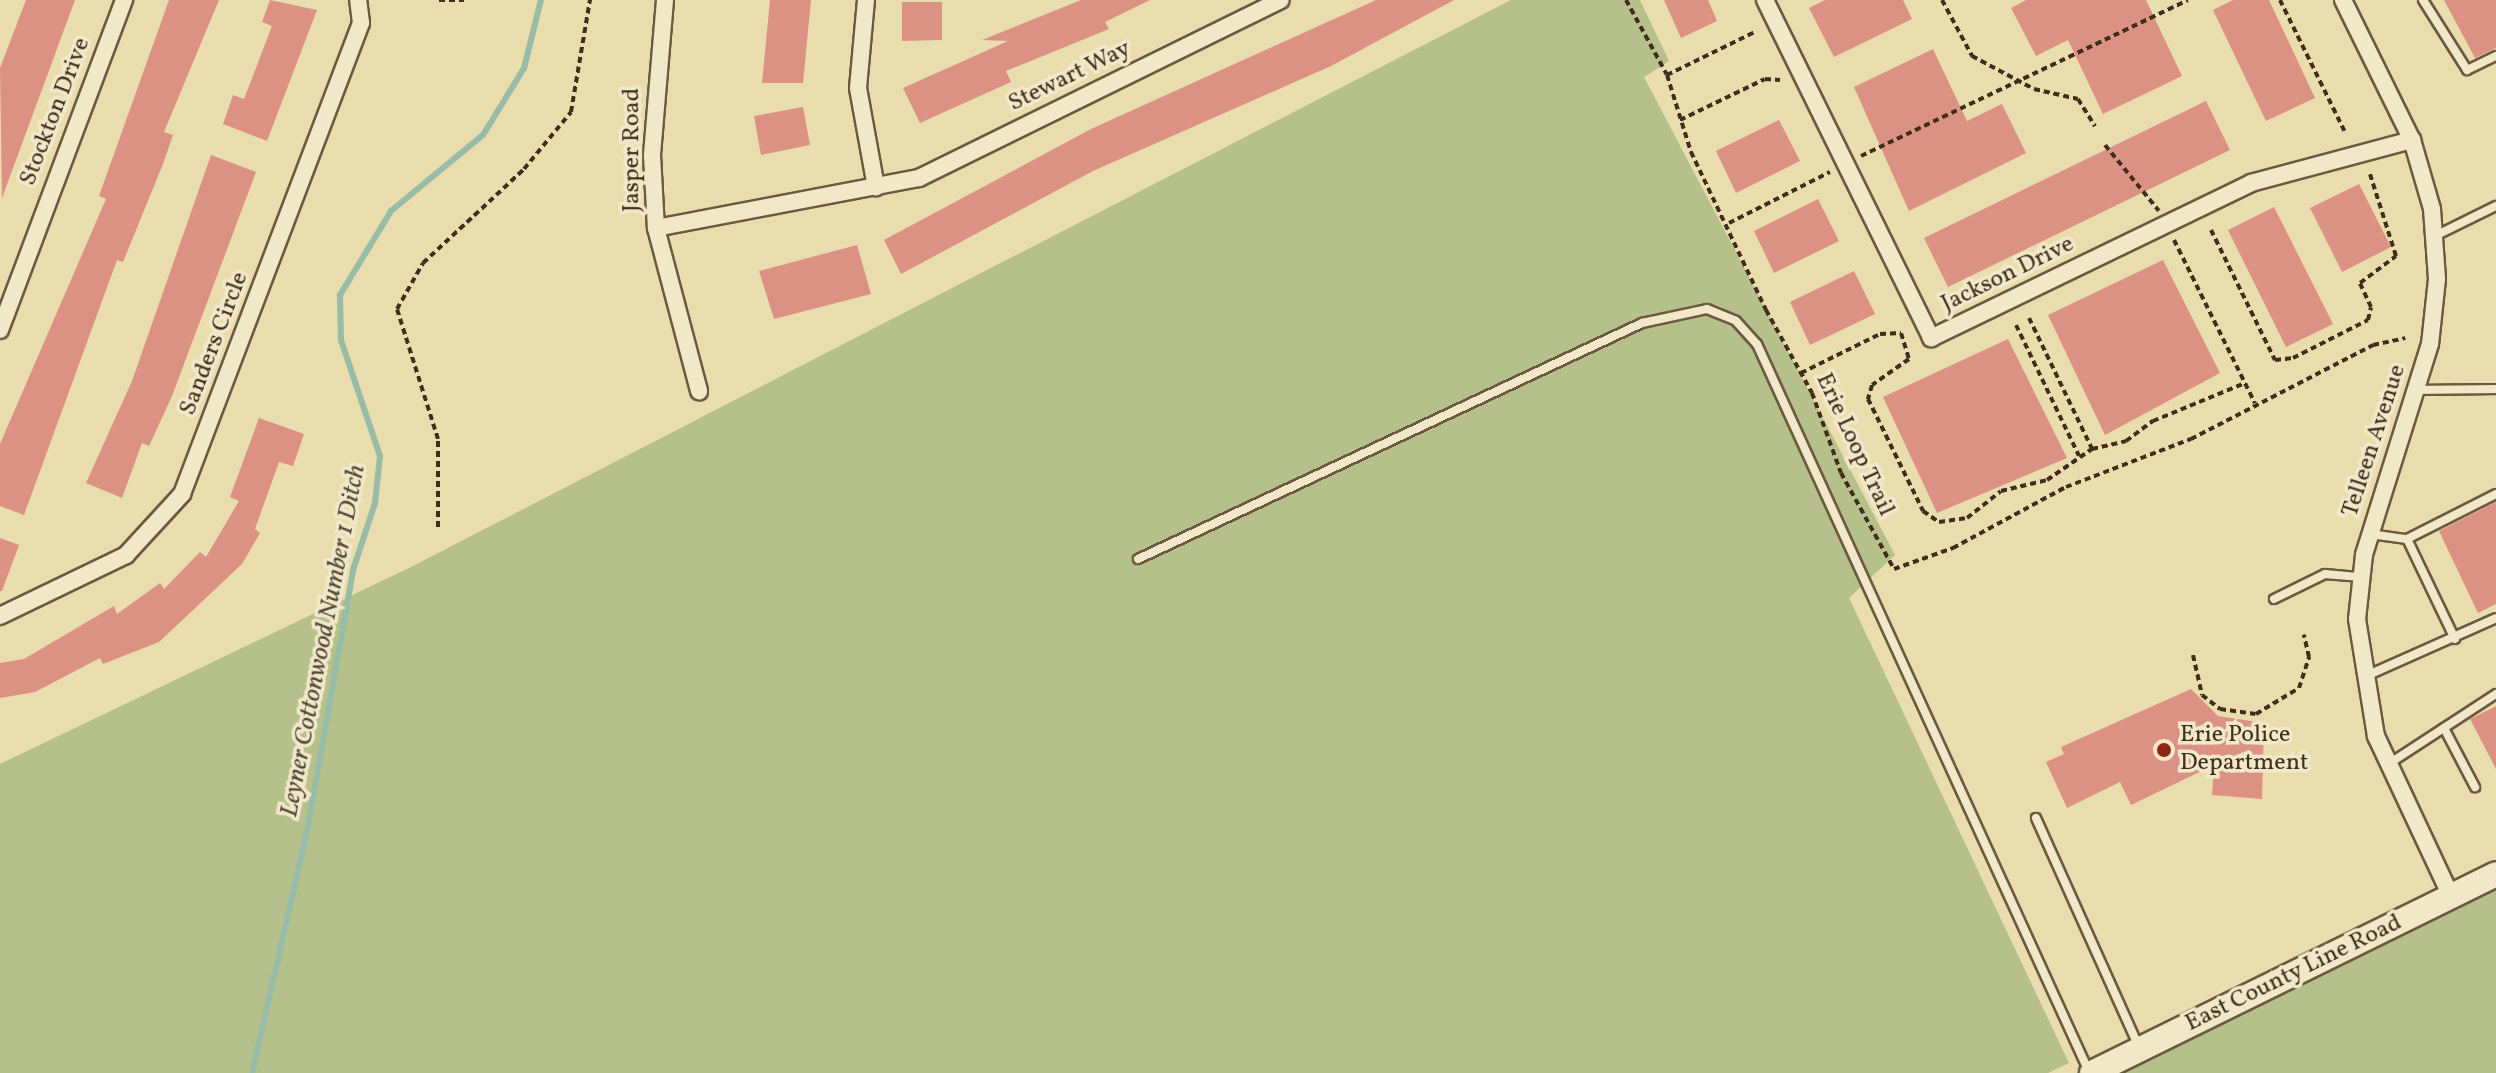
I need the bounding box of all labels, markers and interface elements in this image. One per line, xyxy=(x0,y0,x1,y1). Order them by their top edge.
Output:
street label: Stockton Drive xyxy=(15,34,97,190)
street label: Stewart Way xyxy=(1004,35,1136,119)
street label: Jasper Road xyxy=(619,88,647,212)
street label: Jackson Drive xyxy=(1937,231,2079,319)
street label: Sanders Circle xyxy=(174,268,256,420)
street label: Telleen Avenue xyxy=(2337,361,2413,521)
street label: Erie Loop Trail xyxy=(1808,369,1900,521)
water label: Leyner Cottonwood Number 1 Ditch xyxy=(275,462,373,820)
place label: Erie Police Department xyxy=(2180,722,2308,778)
marker: Erie Police Department xyxy=(2155,741,2173,759)
street label: East County Line Road xyxy=(2181,909,2407,1039)

